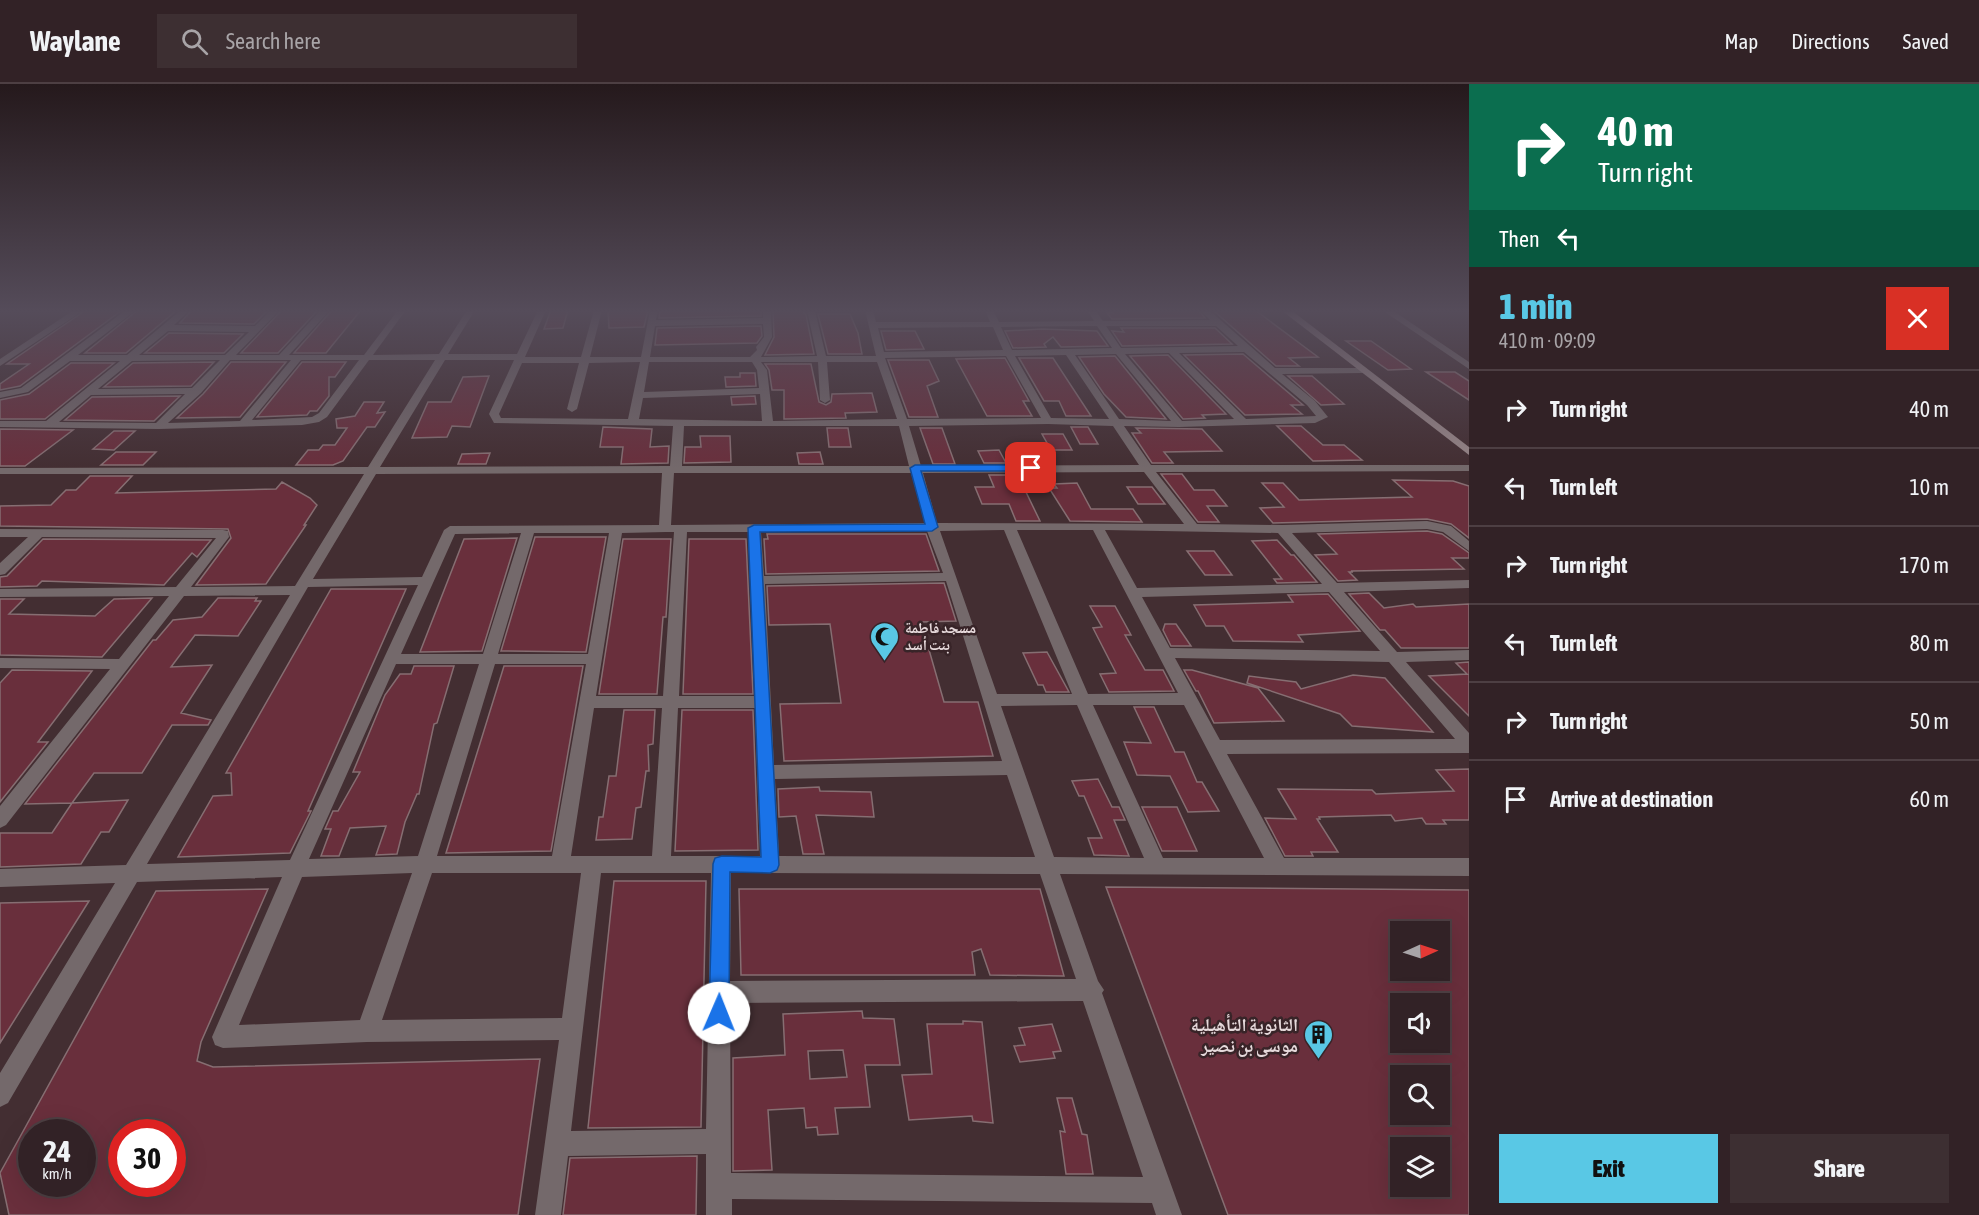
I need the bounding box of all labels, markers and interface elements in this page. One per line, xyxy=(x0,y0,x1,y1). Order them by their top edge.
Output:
search box xyxy=(157,14,577,68)
text: Waylane xyxy=(30,25,121,57)
icon: search xyxy=(178,25,211,58)
text: Search here xyxy=(226,28,321,54)
text: Map xyxy=(1724,29,1758,53)
text: Directions xyxy=(1791,29,1870,53)
text: Saved xyxy=(1903,29,1949,53)
text: 40 m xyxy=(1598,107,1673,155)
icon: right xyxy=(1499,108,1577,186)
text: Turn right xyxy=(1598,157,1693,188)
icon: left xyxy=(1552,222,1585,255)
text: Then xyxy=(1499,226,1540,252)
text: 1 min xyxy=(1499,285,1573,327)
button: close xyxy=(1886,287,1949,350)
text: 410 m · 09:09 xyxy=(1499,329,1596,352)
icon: right xyxy=(1499,393,1532,426)
text: Turn right xyxy=(1550,396,1627,422)
text: 40 m xyxy=(1909,396,1949,422)
pin xyxy=(1005,442,1056,493)
icon: arrive xyxy=(1014,451,1047,484)
icon: left xyxy=(1499,471,1532,504)
text: Turn left xyxy=(1550,474,1617,500)
text: 10 m xyxy=(1909,474,1949,500)
icon: right xyxy=(1499,549,1532,582)
text: Turn right xyxy=(1550,552,1627,578)
text: 170 m xyxy=(1899,552,1949,578)
place label: مسجد فاطمة بنت أسد xyxy=(905,619,976,653)
mosque icon: مسجد فاطمة بنت أسد xyxy=(868,620,900,662)
icon: left xyxy=(1499,627,1532,660)
text: Turn left xyxy=(1550,630,1617,656)
text: 80 m xyxy=(1909,630,1949,656)
icon: right xyxy=(1499,705,1532,738)
text: Turn right xyxy=(1550,708,1627,734)
text: 50 m xyxy=(1909,708,1949,734)
icon: arrive xyxy=(1499,783,1532,816)
text: Arrive at destination xyxy=(1550,786,1713,812)
text: 60 m xyxy=(1909,786,1949,812)
north arrow xyxy=(1390,921,1450,981)
map controls xyxy=(1390,921,1450,1197)
position arrow xyxy=(687,981,751,1045)
button: sound xyxy=(1390,993,1450,1053)
place label: الثانوية التأهيلية موسى بن نصير xyxy=(1191,1014,1298,1057)
building icon: الثانوية التأهيلية موسى بن نصير xyxy=(1303,1018,1335,1060)
button: search xyxy=(1390,1065,1450,1125)
speed limit sign: 30 xyxy=(108,1119,186,1197)
text: 24 xyxy=(43,1134,71,1168)
button: Exit xyxy=(1499,1134,1718,1203)
button: Share xyxy=(1730,1134,1949,1203)
button: layers xyxy=(1390,1137,1450,1197)
text: km/h xyxy=(42,1165,72,1182)

